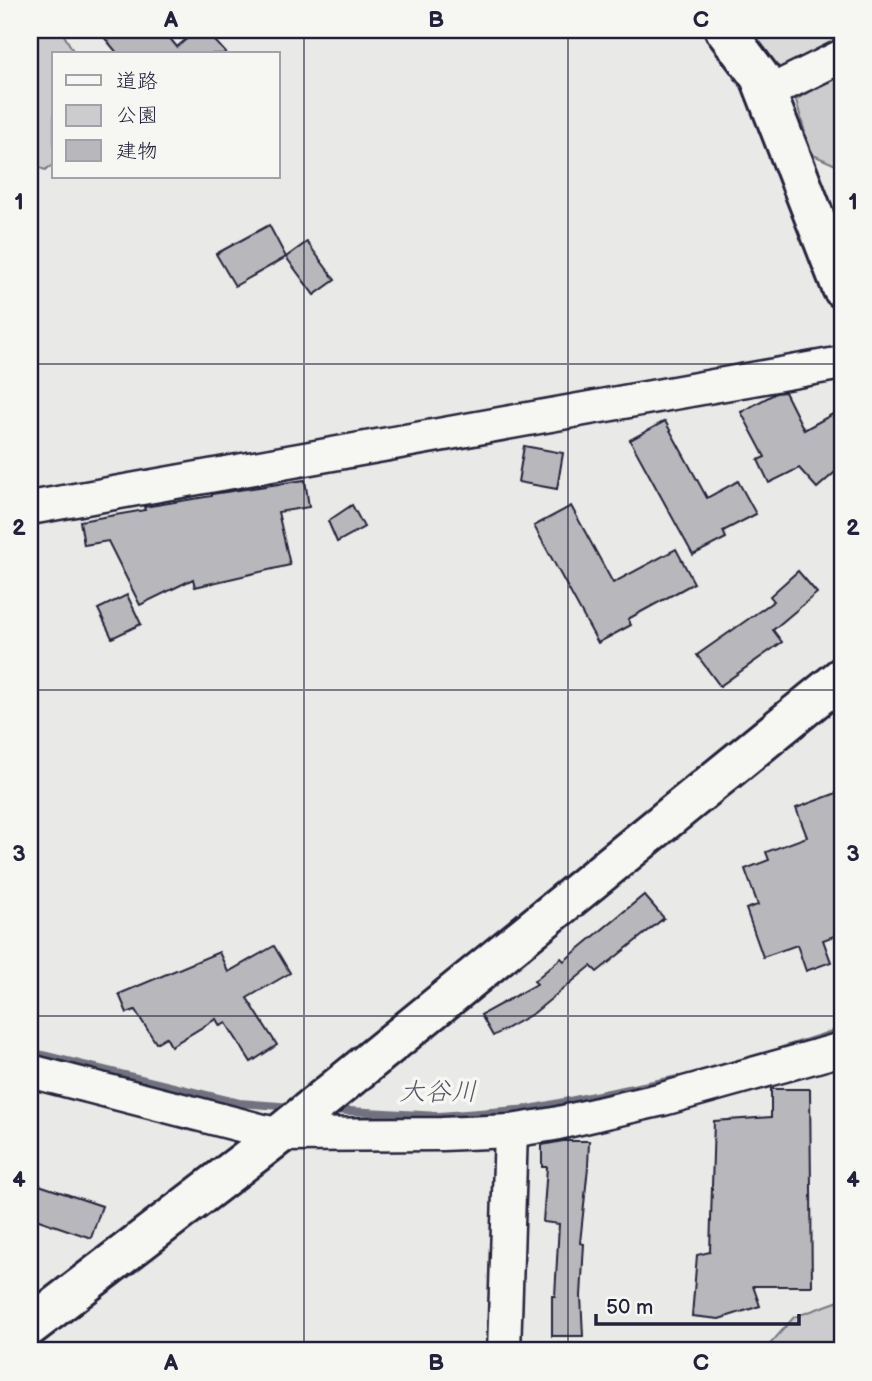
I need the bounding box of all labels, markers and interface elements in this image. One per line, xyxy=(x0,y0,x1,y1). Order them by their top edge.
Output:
text: A xyxy=(163,6,179,34)
text: B xyxy=(428,6,444,34)
text: C xyxy=(693,6,709,34)
legend xyxy=(52,52,280,178)
text: 道路 xyxy=(116,69,158,94)
text: 公園 xyxy=(116,103,158,128)
text: 建物 xyxy=(116,139,158,164)
text: 1 xyxy=(14,188,24,216)
text: 1 xyxy=(848,188,858,216)
text: 2 xyxy=(12,514,26,542)
text: 2 xyxy=(846,514,860,542)
text: 3 xyxy=(12,840,26,868)
text: 3 xyxy=(846,840,860,868)
water label: 大谷川 xyxy=(399,1077,477,1108)
text: 4 xyxy=(12,1166,26,1194)
text: 4 xyxy=(846,1166,860,1194)
scale bar xyxy=(596,1283,798,1327)
text: 50 m xyxy=(606,1295,653,1320)
text: A xyxy=(163,1349,179,1377)
text: B xyxy=(428,1349,444,1377)
text: C xyxy=(693,1349,709,1377)

